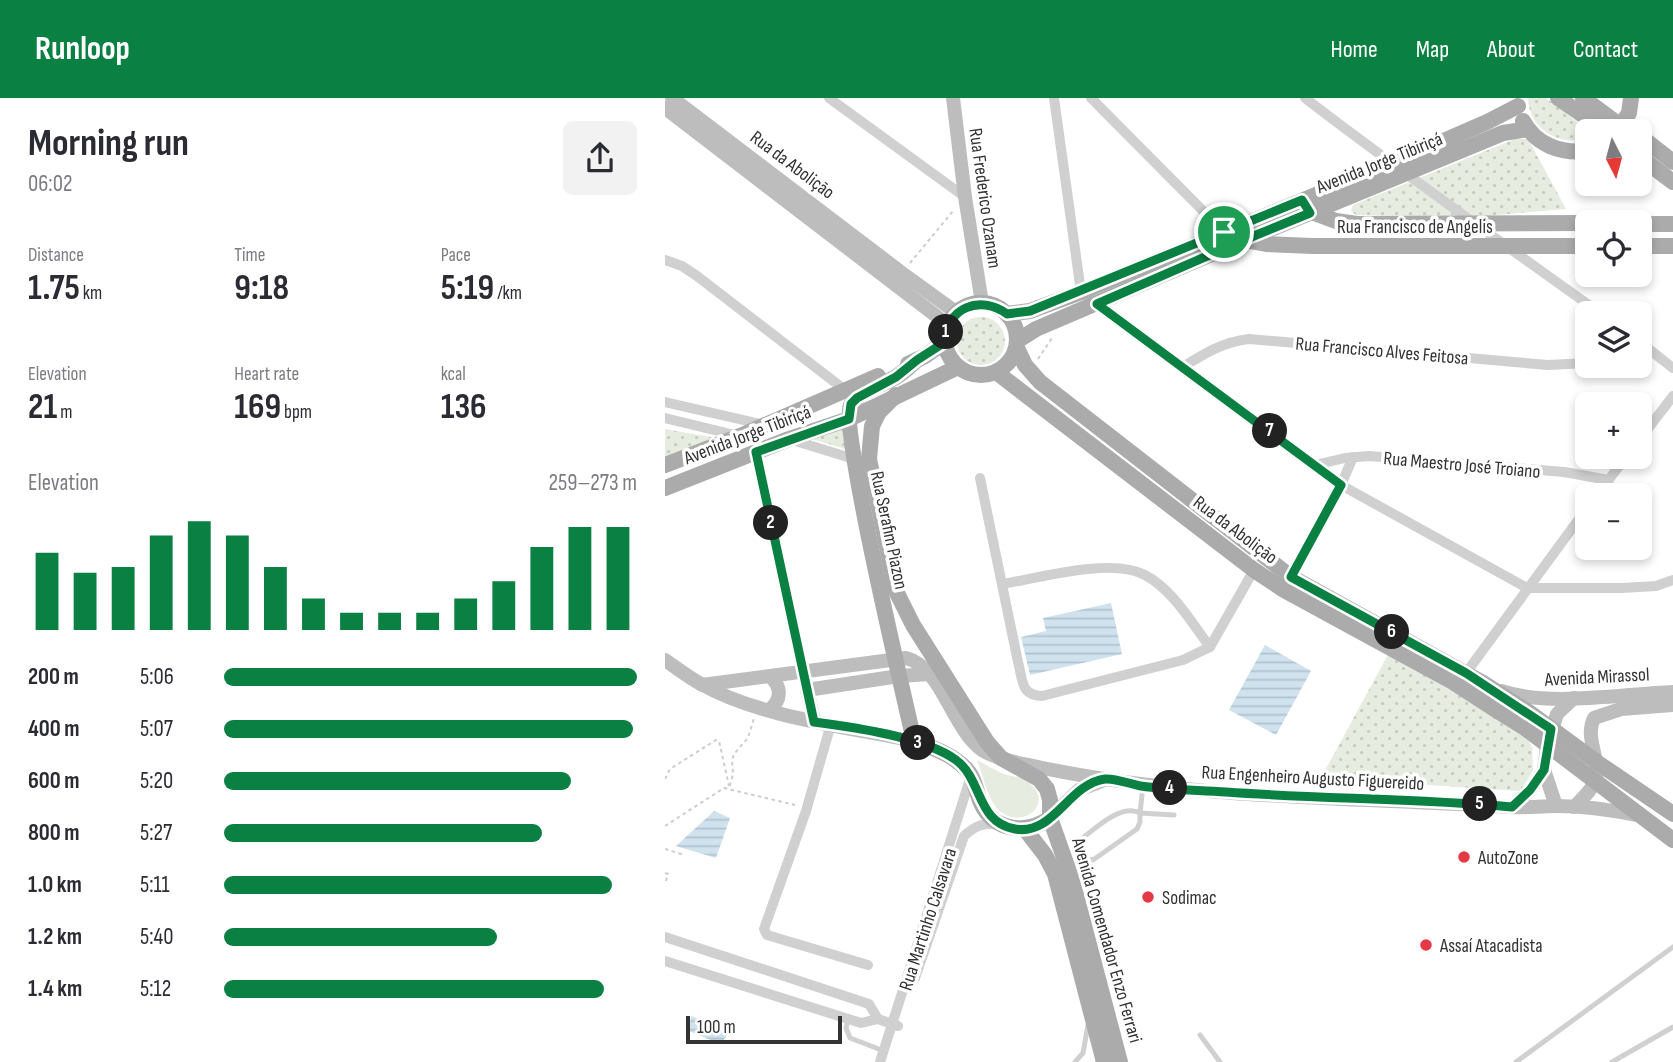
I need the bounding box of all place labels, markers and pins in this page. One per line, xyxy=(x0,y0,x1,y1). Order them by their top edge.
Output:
pin xyxy=(1194,202,1254,262)
pin: 1 xyxy=(929,314,963,350)
pin: 7 xyxy=(1253,414,1287,448)
pin: 2 xyxy=(753,506,789,540)
pin: 6 xyxy=(1375,614,1409,650)
pin: 3 xyxy=(901,726,935,760)
pin: 4 xyxy=(1153,770,1187,806)
pin: 5 xyxy=(1463,786,1497,822)
place label: AutoZone xyxy=(1477,847,1539,870)
marker: AutoZone xyxy=(1456,849,1472,865)
place label: Sodimac xyxy=(1162,887,1217,910)
marker: Sodimac xyxy=(1140,889,1156,905)
place label: Assaí Atacadista xyxy=(1439,935,1543,958)
marker: Assaí Atacadista xyxy=(1418,937,1434,953)

